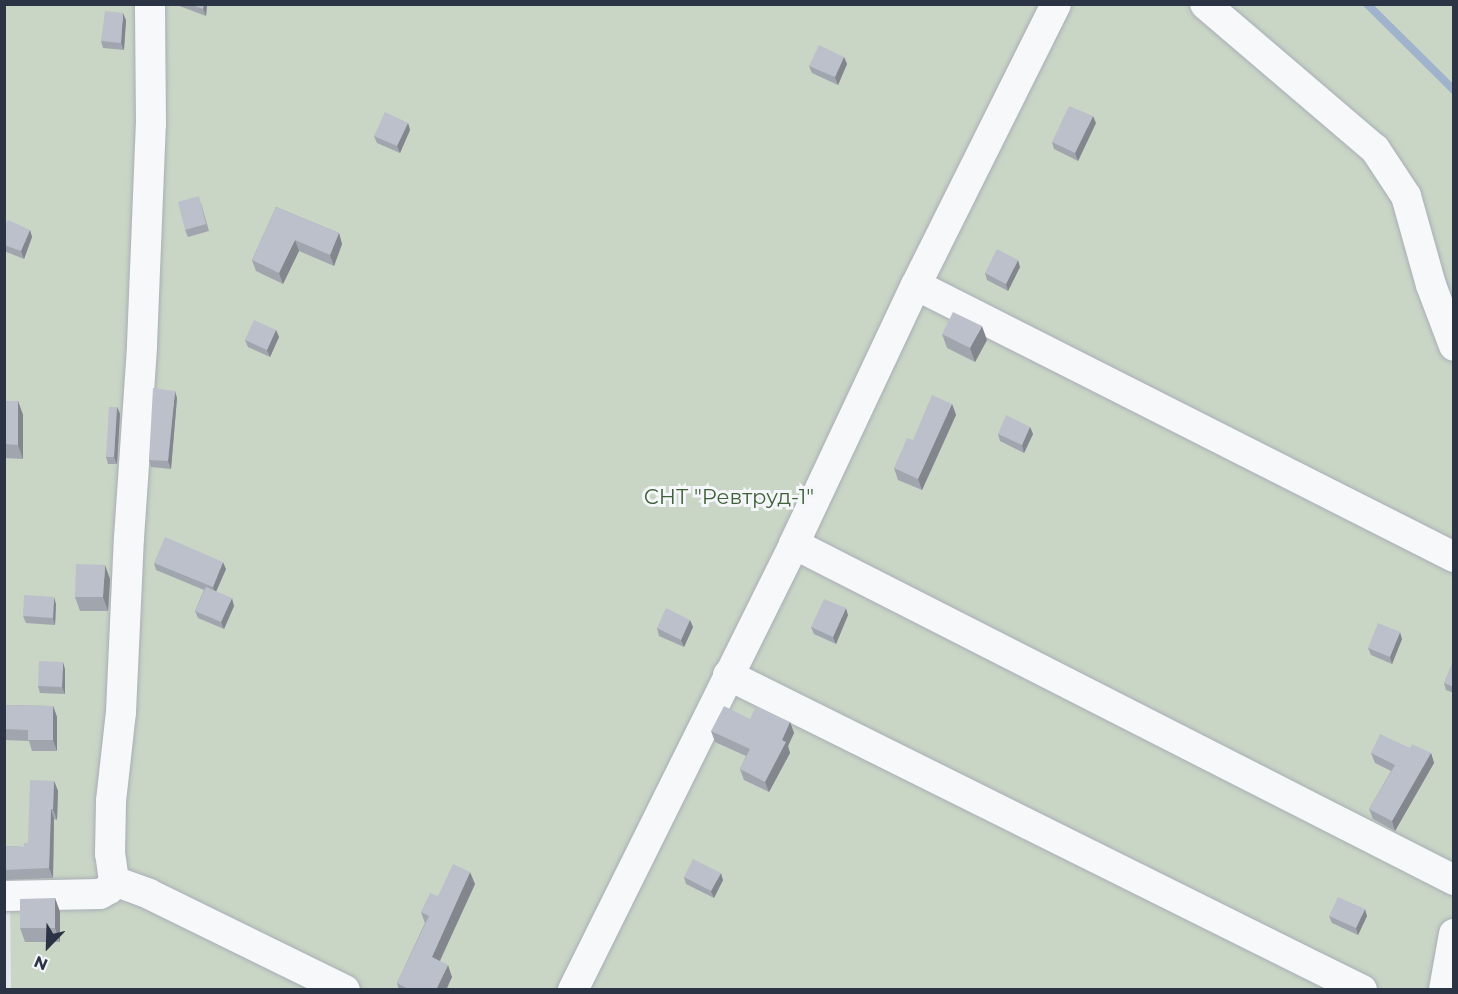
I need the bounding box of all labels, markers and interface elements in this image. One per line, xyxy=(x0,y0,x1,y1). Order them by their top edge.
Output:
park label: СНТ "Ревтруд-1" xyxy=(644,484,814,510)
north arrow xyxy=(18,916,78,976)
text: N xyxy=(31,952,50,974)

